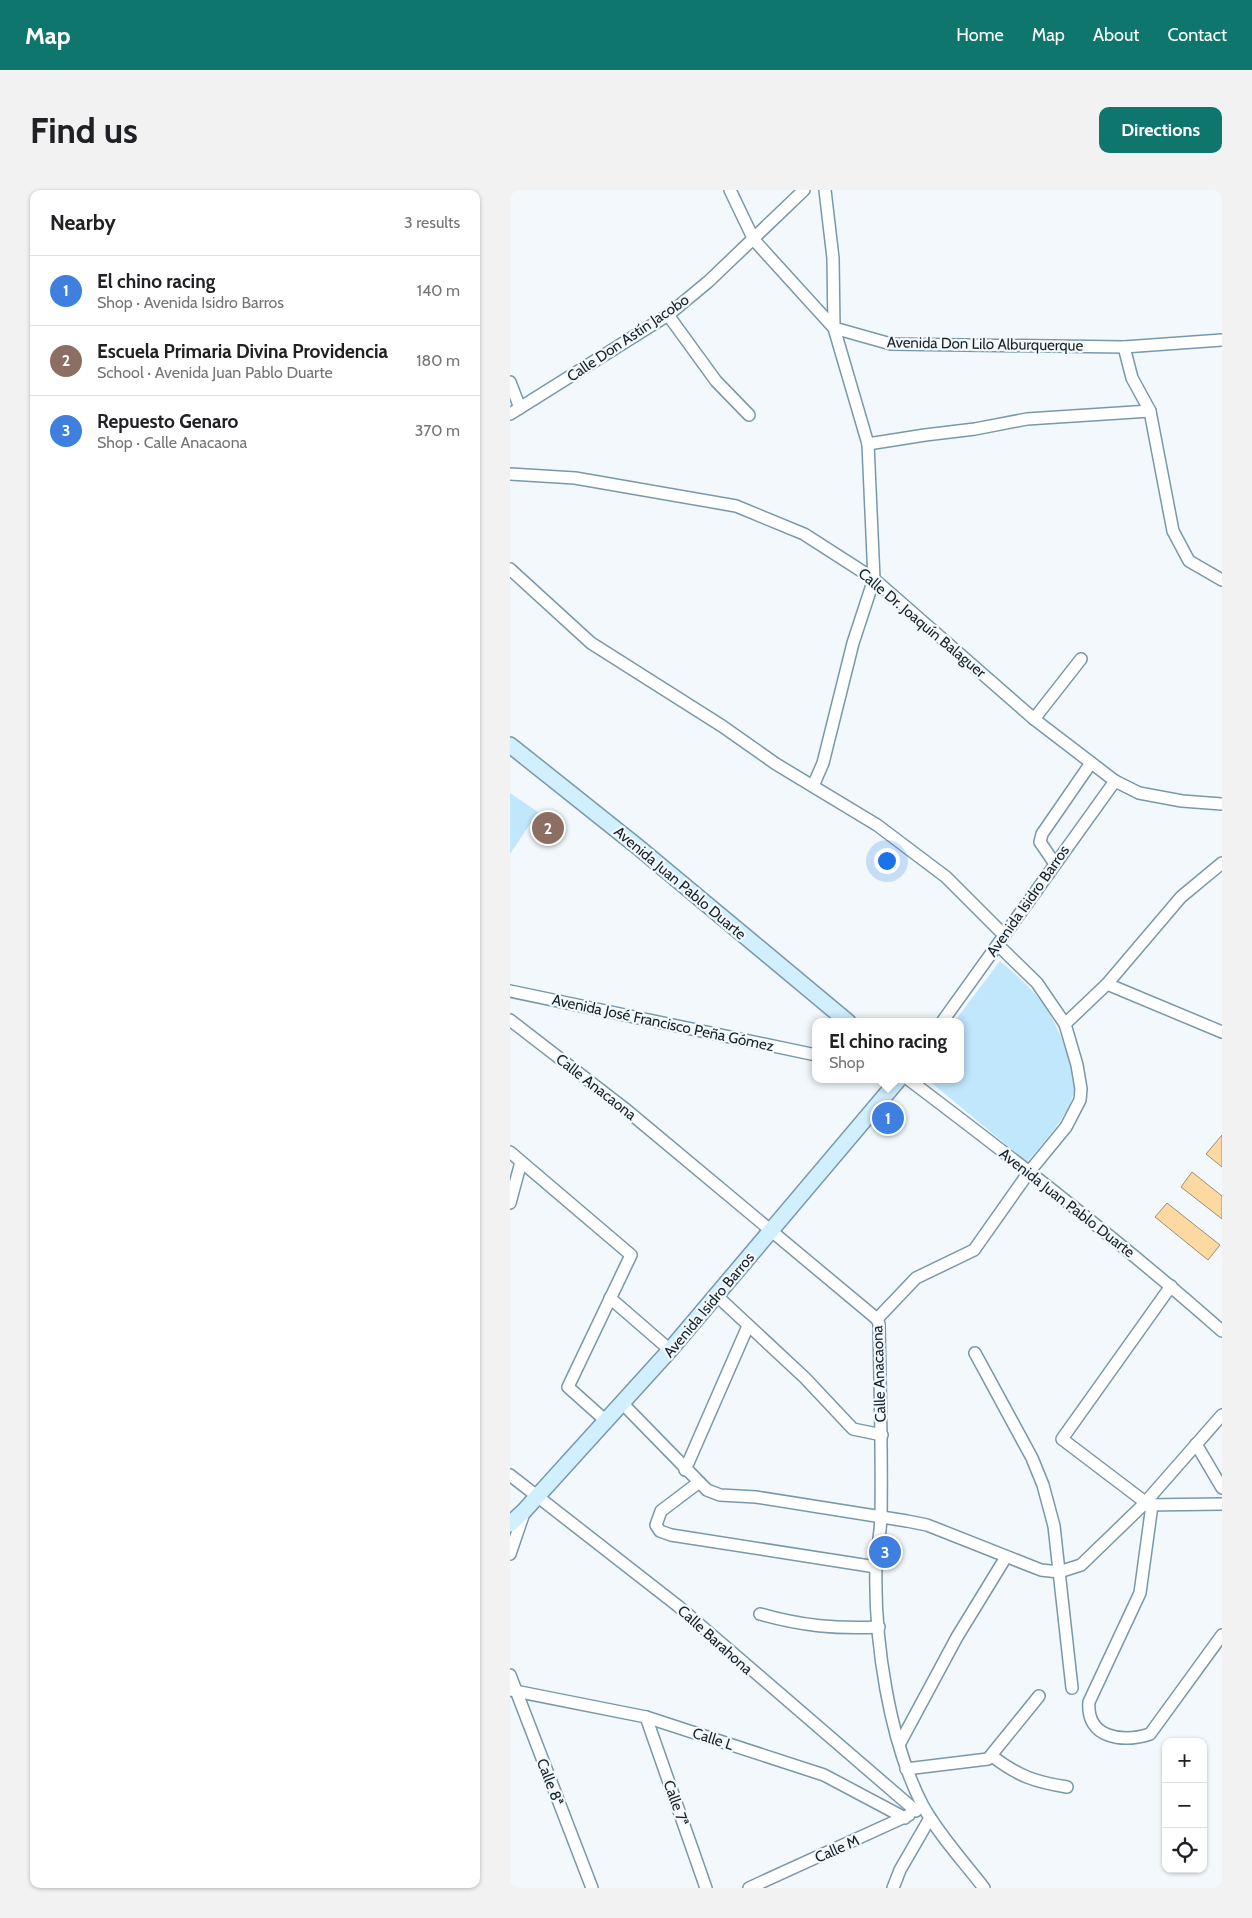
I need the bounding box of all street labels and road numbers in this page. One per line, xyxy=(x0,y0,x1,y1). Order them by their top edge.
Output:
street label: Calle Don Astín Jacobo xyxy=(564,291,692,385)
street label: Avenida Don Lilo Alburquerque xyxy=(887,333,1084,355)
street label: Calle Dr. Joaquín Balaguer xyxy=(855,564,990,682)
street label: Avenida Juan Pablo Duarte xyxy=(610,822,750,944)
street label: Avenida Isidro Barros xyxy=(983,842,1073,960)
street label: Avenida José Francisco Peña Gómez xyxy=(550,991,776,1055)
street label: Calle Anacaona xyxy=(552,1050,640,1124)
street label: Avenida Juan Pablo Duarte xyxy=(996,1145,1139,1262)
street label: Avenida Isidro Barros xyxy=(660,1249,758,1361)
street label: Calle Anacaona xyxy=(868,1324,890,1423)
street label: Calle Barahona xyxy=(674,1602,757,1679)
street label: Calle L xyxy=(690,1724,736,1754)
street label: Calle 8ª xyxy=(533,1756,567,1808)
street label: Calle 7ª xyxy=(659,1778,693,1828)
street label: Calle M xyxy=(812,1831,862,1867)

